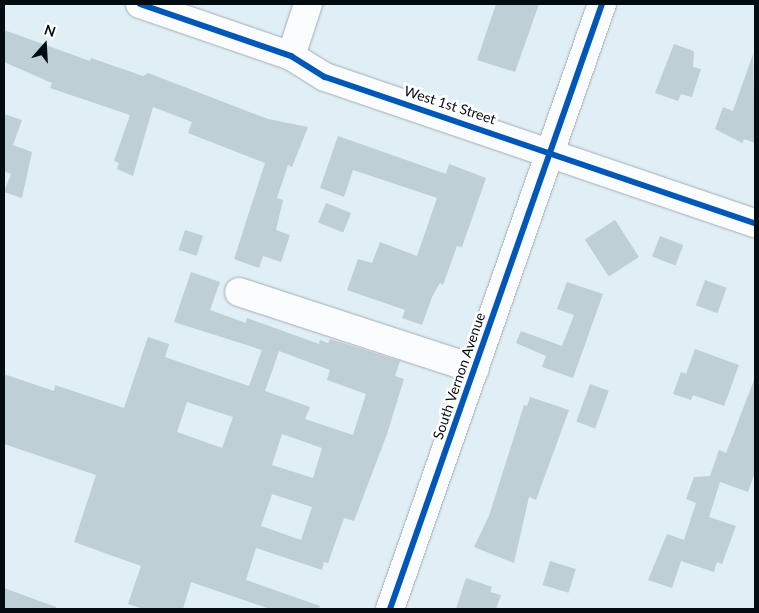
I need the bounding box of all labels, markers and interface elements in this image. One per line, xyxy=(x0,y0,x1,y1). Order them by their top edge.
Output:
north arrow xyxy=(20,20,70,70)
text: N xyxy=(42,21,58,40)
street label: West 1st Street xyxy=(402,82,498,128)
street label: South Vernon Avenue xyxy=(429,310,489,442)

